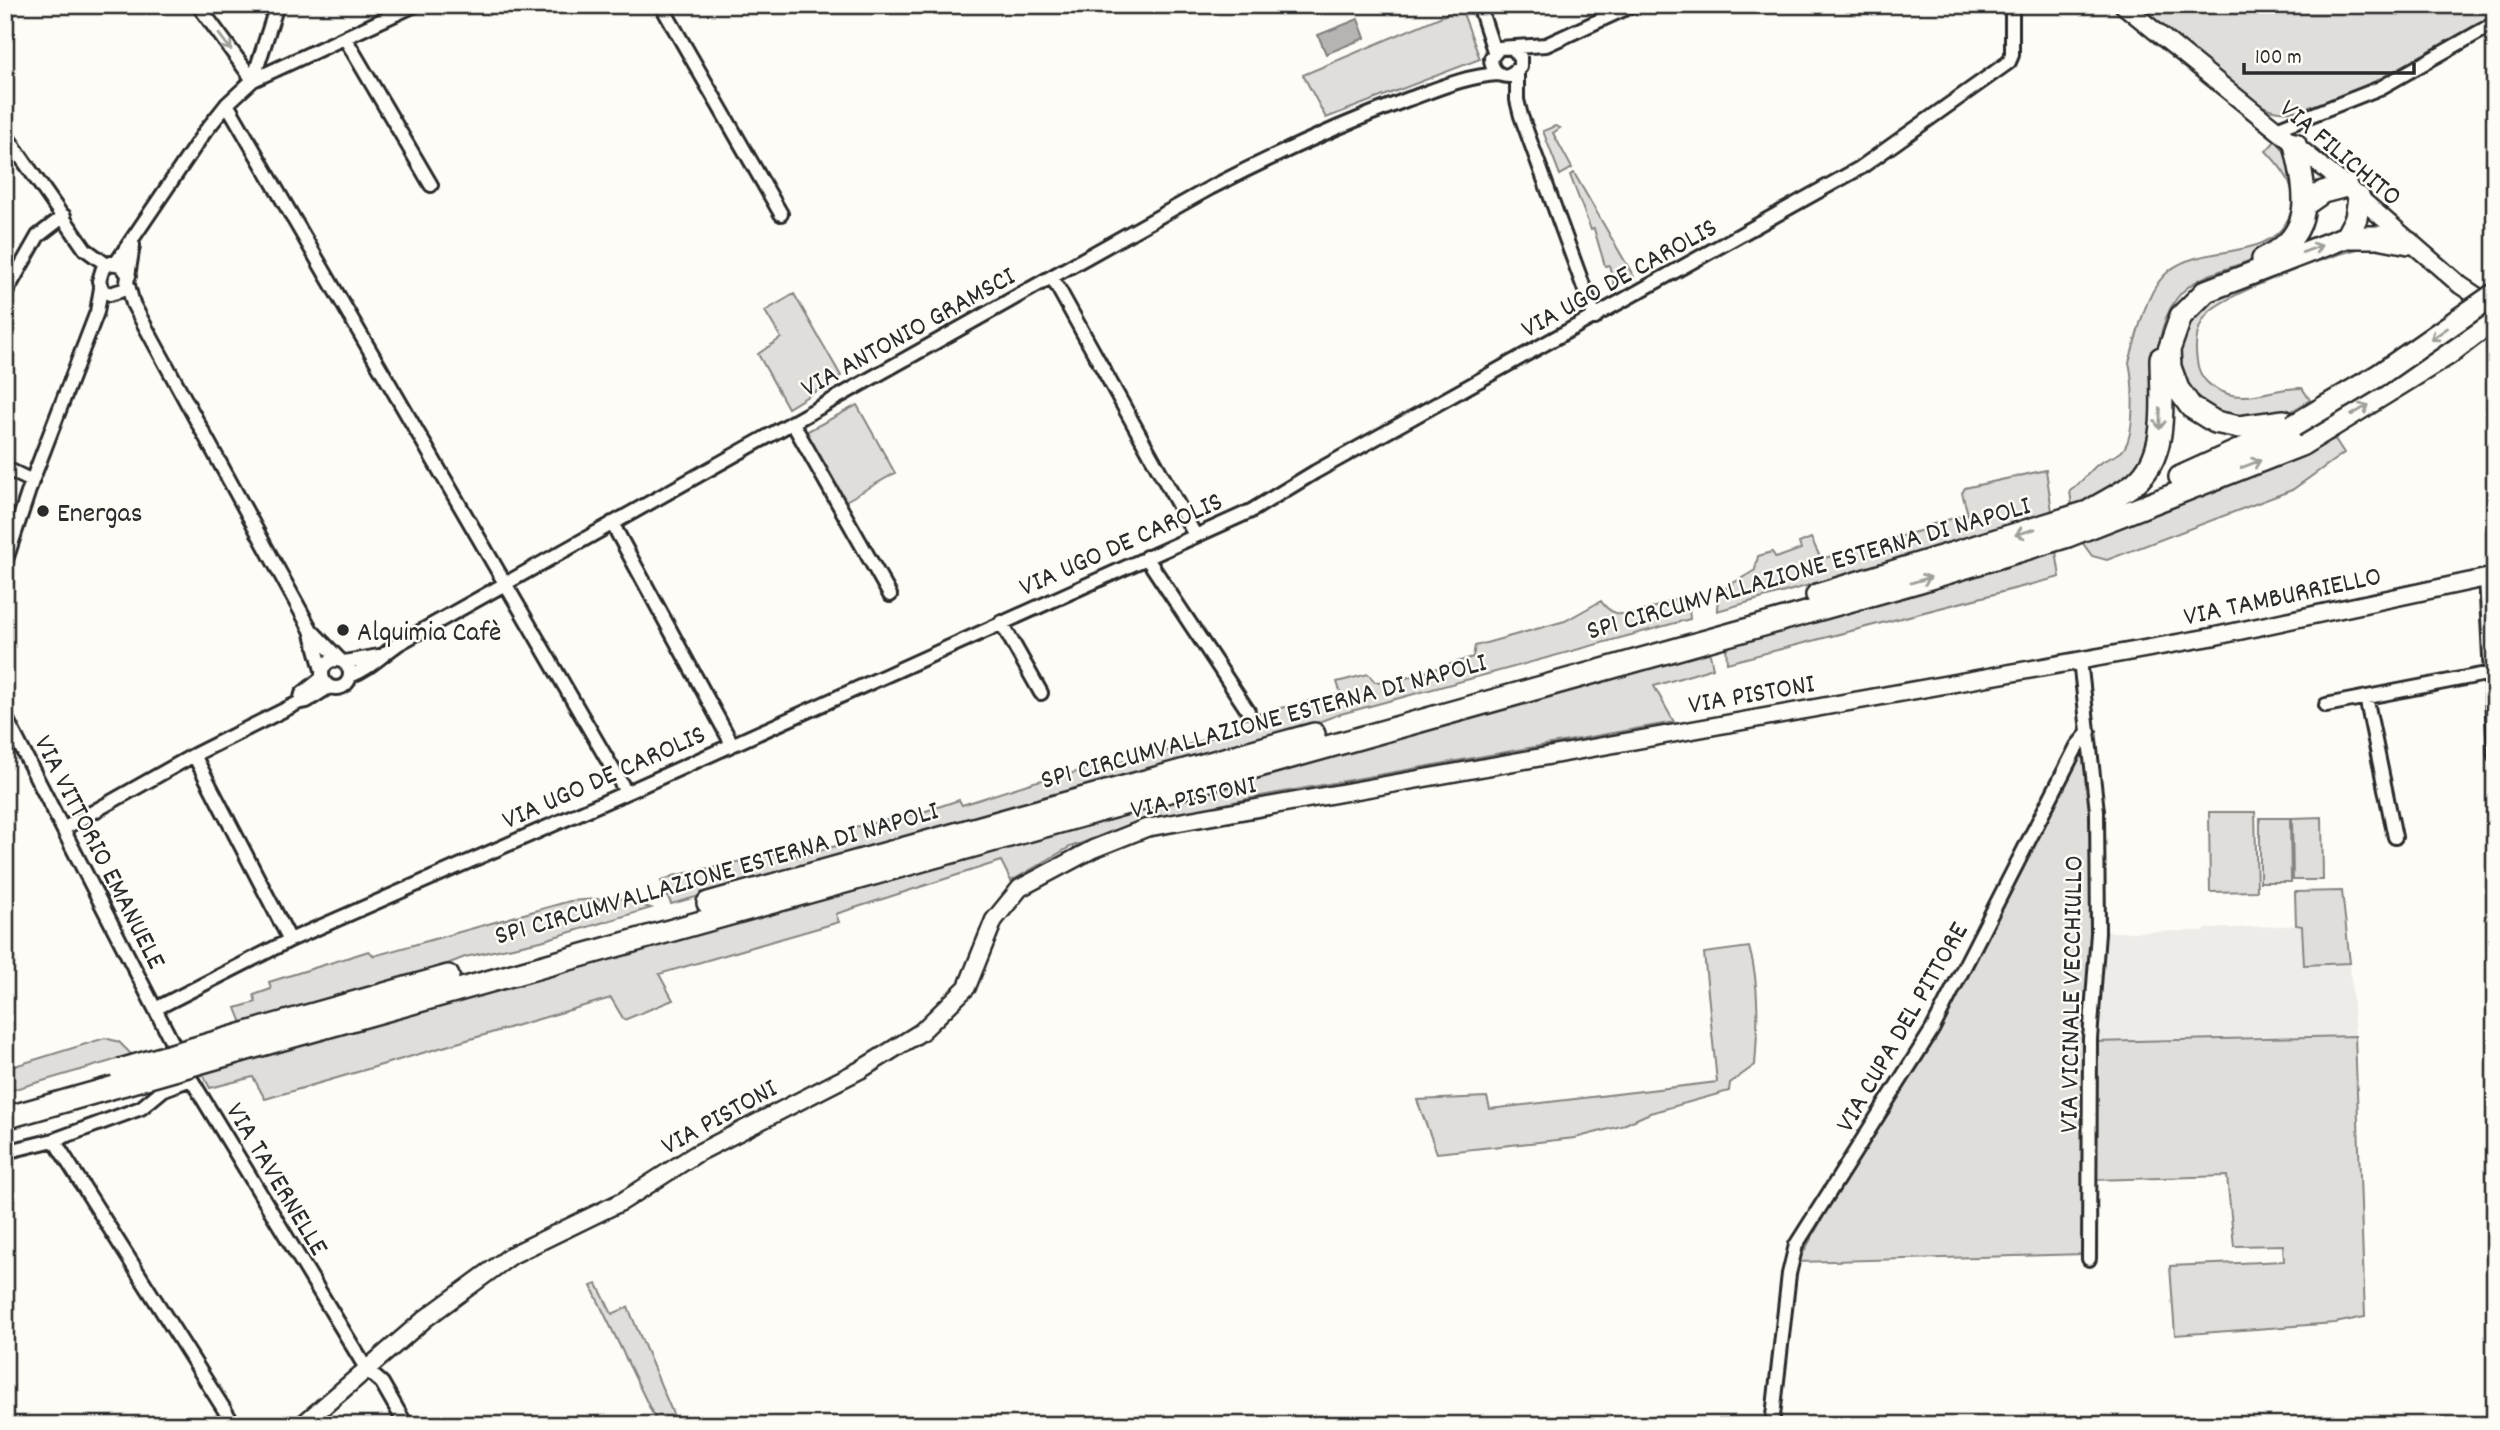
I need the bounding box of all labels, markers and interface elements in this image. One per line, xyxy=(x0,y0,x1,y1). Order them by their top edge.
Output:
scale bar xyxy=(2244,32,2414,76)
one-way arrow xyxy=(217,33,232,52)
text: 100 m xyxy=(2255,44,2302,74)
street label: VIA FILICHITO xyxy=(2269,92,2409,218)
street label: VIA UGO DE CAROLIS xyxy=(1515,210,1726,351)
one-way arrow xyxy=(2301,242,2323,255)
street label: VIA ANTONIO GRAMSCI xyxy=(795,259,1024,410)
one-way arrow xyxy=(2430,327,2449,341)
one-way arrow xyxy=(2349,402,2369,416)
one-way arrow xyxy=(2154,407,2167,430)
one-way arrow xyxy=(2240,457,2261,470)
street label: VIA UGO DE CAROLIS xyxy=(1014,484,1230,609)
street label: SP1 CIRCUMVALLAZIONE ESTERNA DI NAPOLI xyxy=(1583,488,2036,653)
place label: Energas xyxy=(57,496,143,536)
marker: Energas xyxy=(35,503,51,519)
one-way arrow xyxy=(2014,527,2036,540)
street label: VIA TAMBURRIELLO xyxy=(2181,558,2386,639)
one-way arrow xyxy=(1910,573,1932,586)
place label: Alquimia Cafè xyxy=(357,615,501,655)
marker: Alquimia Cafè xyxy=(335,622,351,638)
street label: SP1 CIRCUMVALLAZIONE ESTERNA DI NAPOLI xyxy=(1037,645,1492,803)
street label: VIA PISTONI xyxy=(1686,666,1818,728)
street label: VIA UGO DE CAROLIS xyxy=(497,717,713,842)
street label: VIA VITTORIO EMANUELE xyxy=(21,729,174,977)
street label: VIA PISTONI xyxy=(1128,767,1261,833)
street label: SP1 CIRCUMVALLAZIONE ESTERNA DI NAPOLI xyxy=(491,793,944,958)
street label: VIA VICINALE VECCHIULLO xyxy=(2052,855,2096,1133)
street label: VIA CUPA DEL PITTORE xyxy=(1828,916,1981,1141)
street label: VIA PISTONI xyxy=(655,1071,786,1168)
street label: VIA TAVERNELLE xyxy=(213,1096,336,1265)

